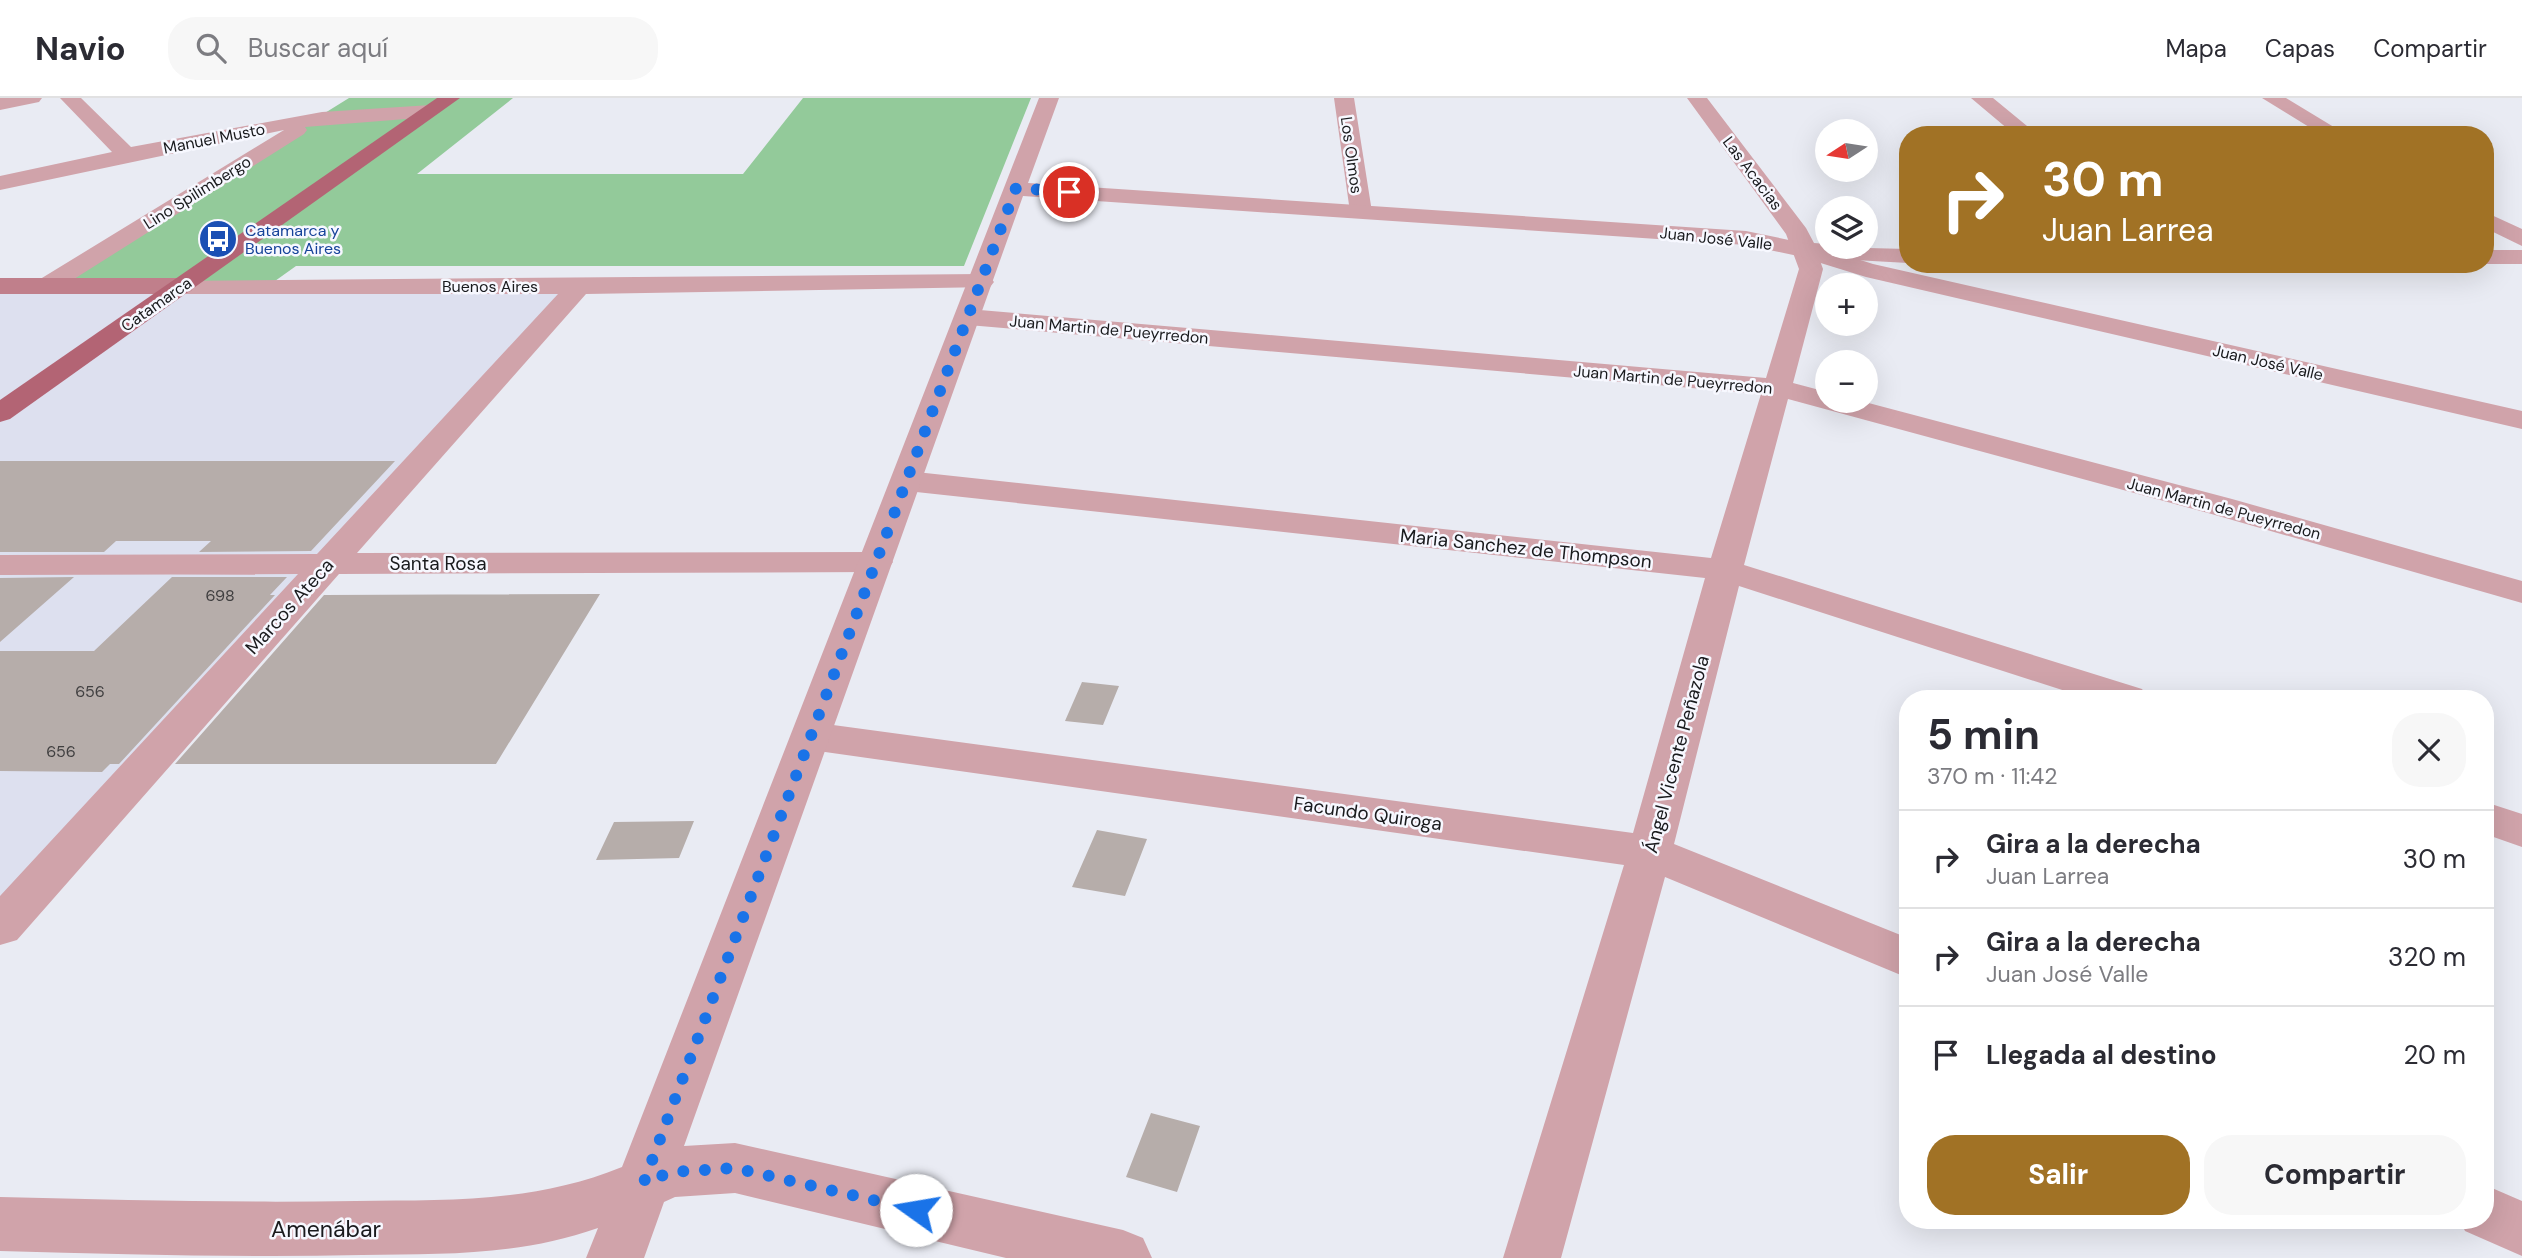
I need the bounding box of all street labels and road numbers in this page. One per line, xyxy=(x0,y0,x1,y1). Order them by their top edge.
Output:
street label: Los Olmos xyxy=(1336,115,1367,195)
street label: Manuel Musto xyxy=(161,118,267,159)
street label: Las Acacias xyxy=(1718,132,1787,214)
street label: Lino Spilimbergo xyxy=(140,151,255,234)
street label: Juan José Valle xyxy=(1659,222,1773,255)
street label: Catamarca xyxy=(117,272,196,336)
street label: Buenos Aires xyxy=(442,276,538,297)
street label: Juan Martin de Pueyrredon xyxy=(1009,310,1209,349)
street label: Juan José Valle xyxy=(2210,340,2325,385)
street label: Juan Martin de Pueyrredon xyxy=(1573,360,1773,399)
street label: Juan Martin de Pueyrredon xyxy=(2125,472,2323,544)
street label: Maria Sanchez de Thompson xyxy=(1399,523,1653,574)
street label: Santa Rosa xyxy=(390,551,486,576)
street label: Marcos Ateca xyxy=(240,553,339,660)
street label: Ángel Vicente Peñazola xyxy=(1638,652,1715,856)
street label: Facundo Quiroga xyxy=(1292,791,1444,836)
street label: Amenábar xyxy=(271,1214,381,1244)

